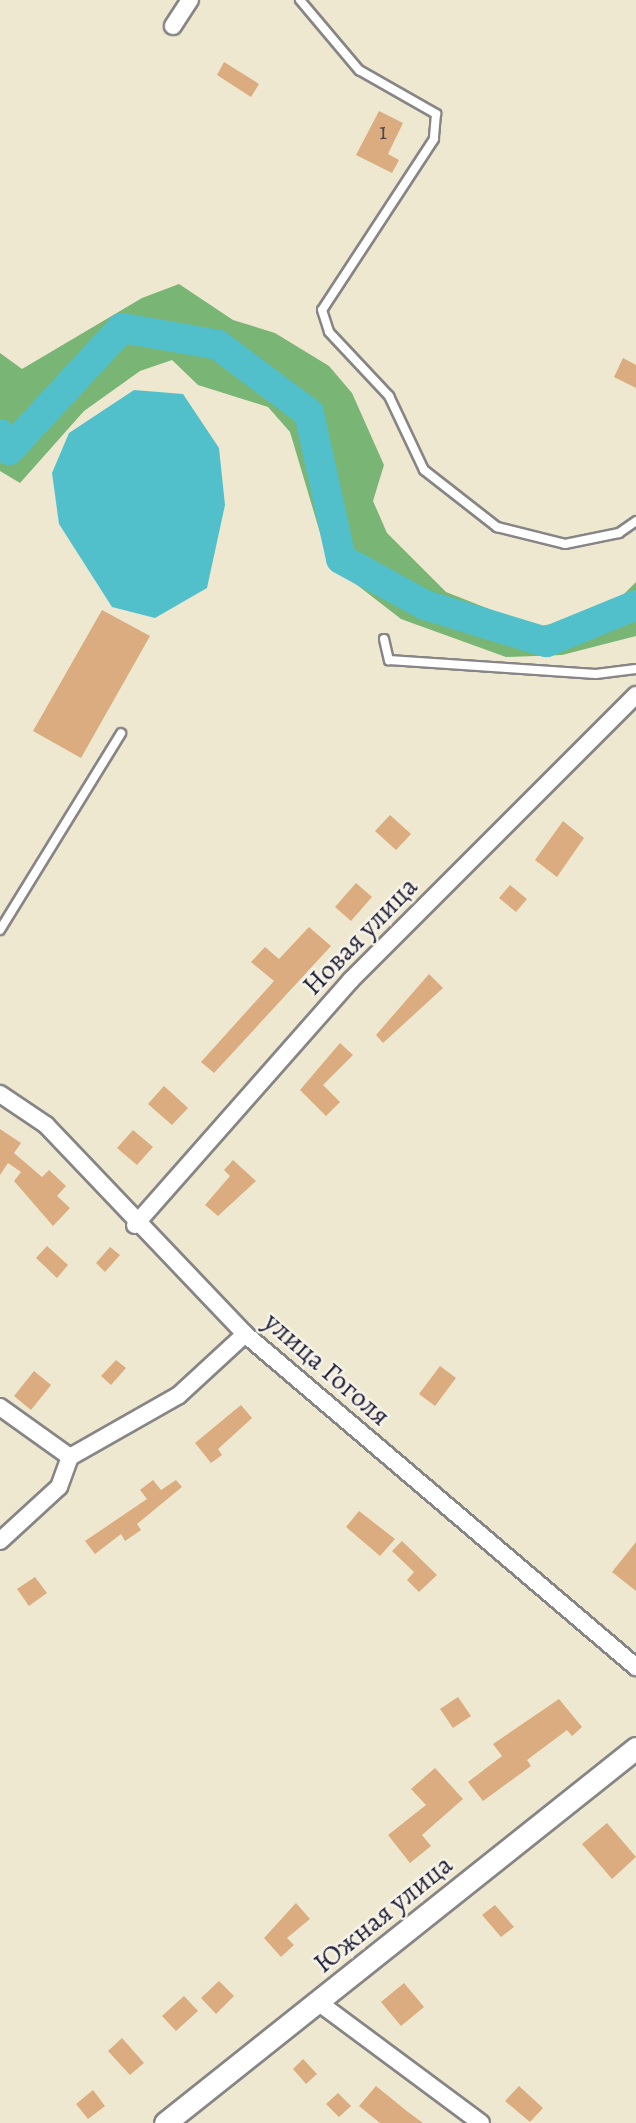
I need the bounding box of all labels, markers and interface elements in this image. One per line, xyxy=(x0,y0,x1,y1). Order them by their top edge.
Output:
house number: 1 xyxy=(379,118,387,146)
street label: Новая улица xyxy=(295,870,425,1002)
street label: улица Гоголя xyxy=(257,1305,397,1433)
street label: Южная улица xyxy=(307,1848,459,1980)

